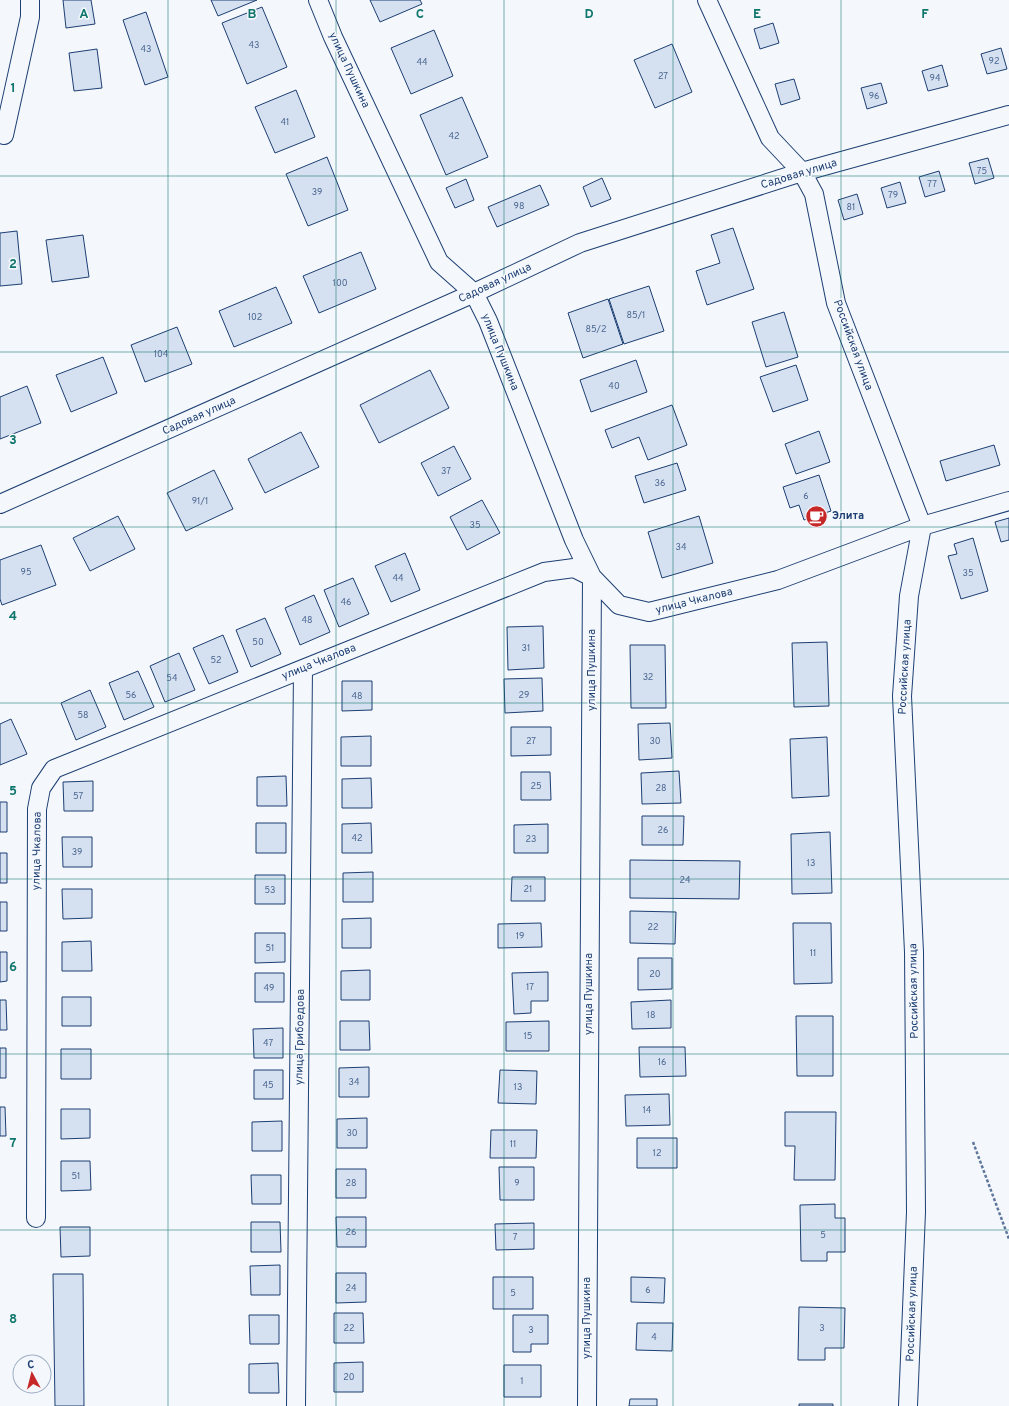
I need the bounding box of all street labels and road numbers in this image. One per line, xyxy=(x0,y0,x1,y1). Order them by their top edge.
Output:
street label: улица Пушкина xyxy=(325,30,373,110)
street label: Садовая улица xyxy=(759,156,839,192)
street label: Садовая улица xyxy=(456,260,534,306)
street label: Российская улица xyxy=(830,298,876,392)
street label: улица Пушкина xyxy=(478,311,522,393)
street label: Садовая улица xyxy=(160,393,238,438)
street label: улица Чкалова xyxy=(654,585,734,617)
street label: Российская улица xyxy=(896,619,914,715)
street label: улица Пушкина xyxy=(585,629,599,711)
street label: улица Чкалова xyxy=(280,641,358,683)
street label: улица Чкалова xyxy=(29,811,45,891)
street label: Российская улица xyxy=(906,943,922,1039)
street label: улица Пушкина xyxy=(582,953,596,1035)
street label: улица Грибоедова xyxy=(292,988,308,1085)
street label: Российская улица xyxy=(903,1266,921,1362)
street label: улица Пушкина xyxy=(580,1277,594,1359)

